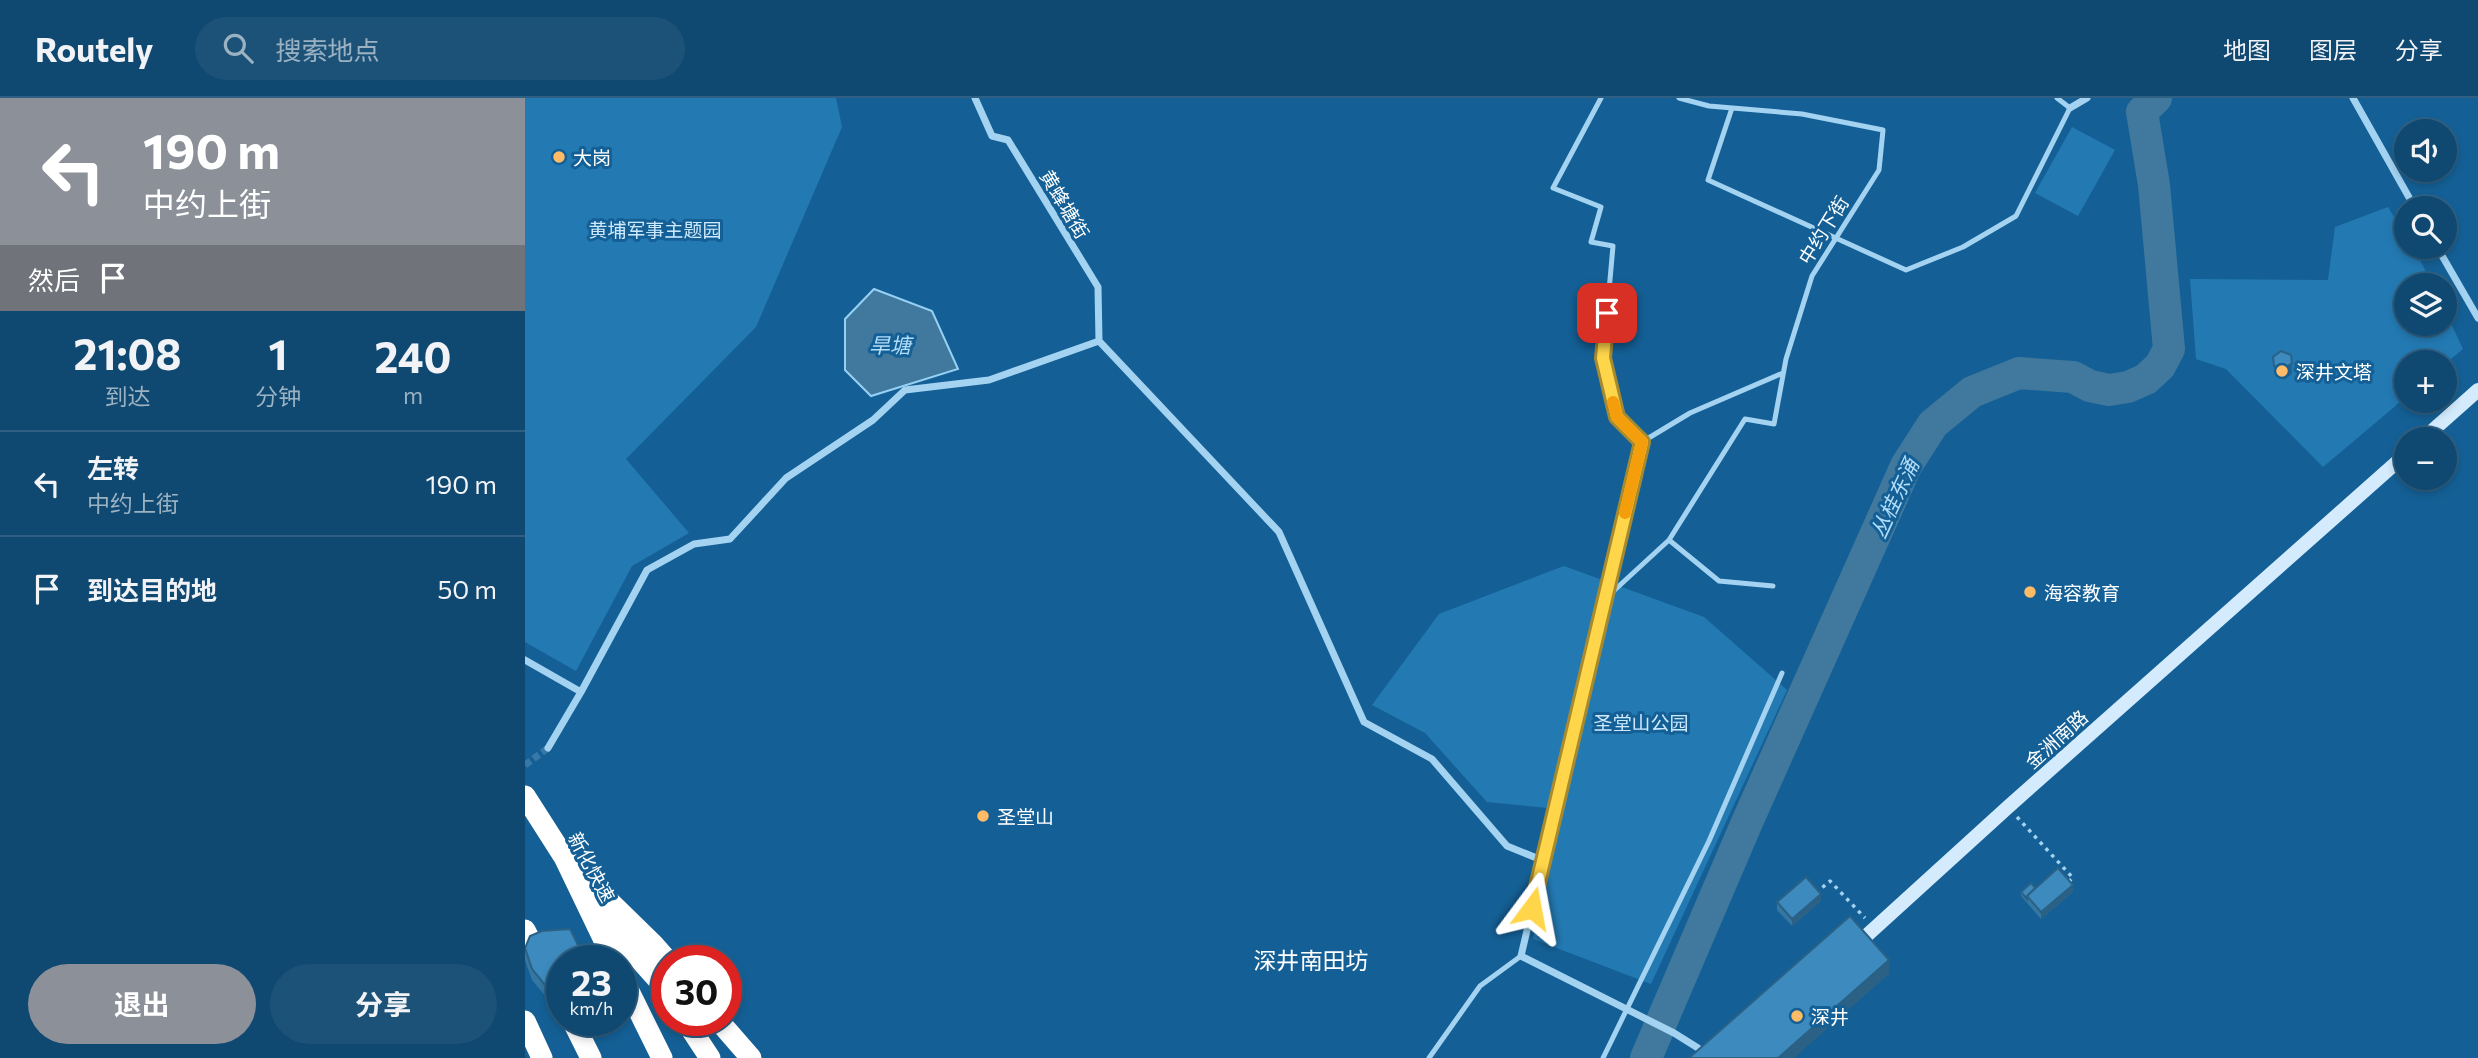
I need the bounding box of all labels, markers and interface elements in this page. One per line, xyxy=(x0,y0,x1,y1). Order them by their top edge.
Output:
search box xyxy=(195,17,685,80)
text: Routely xyxy=(35,28,153,69)
icon: search xyxy=(219,29,257,67)
text: 搜索地点 xyxy=(275,34,380,65)
text: 地图 xyxy=(2223,35,2271,64)
text: 图层 xyxy=(2309,35,2357,64)
text: 分享 xyxy=(2395,35,2443,64)
text: 190 m xyxy=(143,119,280,179)
map controls xyxy=(2394,119,2457,490)
button: sound xyxy=(2394,119,2457,182)
icon: left xyxy=(28,126,119,217)
place label: 大岗 xyxy=(573,146,611,169)
marker: 大岗 xyxy=(551,149,567,165)
street label: 黄蜂塘街 xyxy=(1036,165,1094,243)
text: 中约上街 xyxy=(143,183,271,223)
street label: 中约下街 xyxy=(1793,192,1853,268)
button: search xyxy=(2394,196,2457,259)
park label: 黄埔军事主题园 xyxy=(588,218,722,241)
icon: arrive xyxy=(94,259,132,297)
text: 然后 xyxy=(28,264,80,295)
button: layers xyxy=(2394,273,2457,336)
pin xyxy=(1577,283,1637,343)
icon: arrive xyxy=(1588,294,1626,332)
text: 21:08 xyxy=(74,327,181,379)
text: 1 xyxy=(268,327,287,379)
text: 240 xyxy=(374,330,451,382)
water label: 旱塘 xyxy=(869,332,914,357)
button: + xyxy=(2394,350,2457,413)
place label: 深井文塔 xyxy=(2296,360,2372,383)
marker: 深井文塔 xyxy=(2274,363,2290,379)
text: m xyxy=(403,381,423,409)
text: 到达 xyxy=(104,382,150,410)
text: 分钟 xyxy=(255,382,301,410)
button: − xyxy=(2394,427,2457,490)
text: 左转 xyxy=(87,452,139,483)
water label: 丛桂东涌 xyxy=(1865,453,1924,541)
icon: left xyxy=(28,465,66,503)
text: 190 m xyxy=(425,468,497,499)
text: 中约上街 xyxy=(87,489,179,517)
icon: arrive xyxy=(28,570,66,608)
text: 50 m xyxy=(437,573,497,604)
text: 到达目的地 xyxy=(87,574,217,605)
place label: 海容教育 xyxy=(2044,581,2120,604)
marker: 海容教育 xyxy=(2022,584,2038,600)
street label: 金洲南路 xyxy=(2020,705,2092,773)
park label: 圣堂山公园 xyxy=(1593,711,1689,734)
place label: 圣堂山 xyxy=(997,805,1054,828)
marker: 圣堂山 xyxy=(975,808,991,824)
street label: 新化快速 xyxy=(564,828,620,906)
position arrow xyxy=(1495,871,1569,945)
speed limit sign: 30 xyxy=(651,945,742,1036)
district label: 深井南田坊 xyxy=(1254,946,1369,974)
text: 23 xyxy=(571,960,612,1003)
button: 退出 xyxy=(28,964,256,1044)
button: 分享 xyxy=(270,964,497,1044)
text: km/h xyxy=(570,997,613,1019)
place label: 深井 xyxy=(1811,1005,1849,1028)
marker: 深井 xyxy=(1789,1008,1805,1024)

